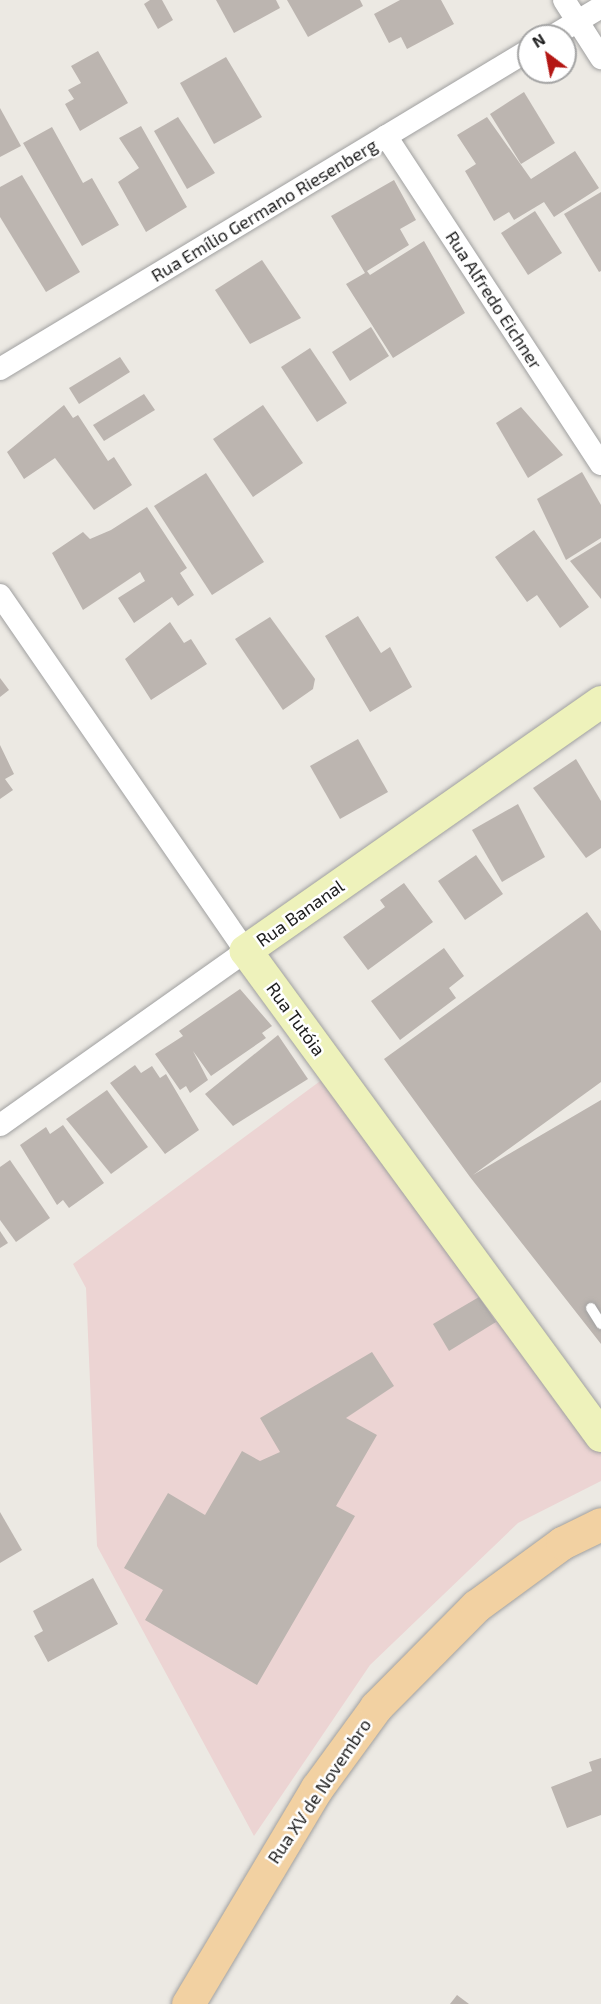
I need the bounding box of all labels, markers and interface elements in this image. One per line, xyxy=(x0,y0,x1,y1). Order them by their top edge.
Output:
north arrow xyxy=(517,24,577,84)
text: N xyxy=(528,29,548,51)
street label: Rua Emílio Germano Riesenberg xyxy=(147,134,381,286)
street label: Rua Alfredo Eichner xyxy=(441,227,547,373)
street label: Rua Bananal xyxy=(252,875,348,951)
street label: Rua Tutóia xyxy=(262,978,330,1060)
street label: Rua XV de Novembro xyxy=(262,1714,376,1868)

